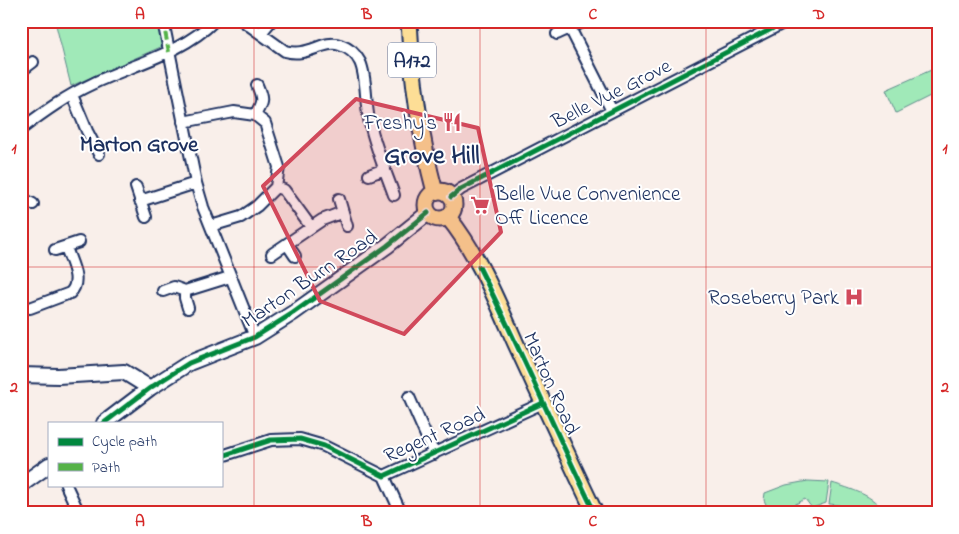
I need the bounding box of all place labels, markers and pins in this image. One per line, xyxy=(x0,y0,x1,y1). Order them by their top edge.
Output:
place label: Freshy's xyxy=(363,109,437,141)
restaurant icon: Freshy's xyxy=(441,111,463,133)
place label: Belle Vue Convenience Off Licence xyxy=(494,180,681,234)
supermarket icon: Belle Vue Convenience Off Licence xyxy=(469,194,491,216)
place label: Roseberry Park xyxy=(708,284,840,316)
hospital icon: Roseberry Park xyxy=(843,286,865,308)

